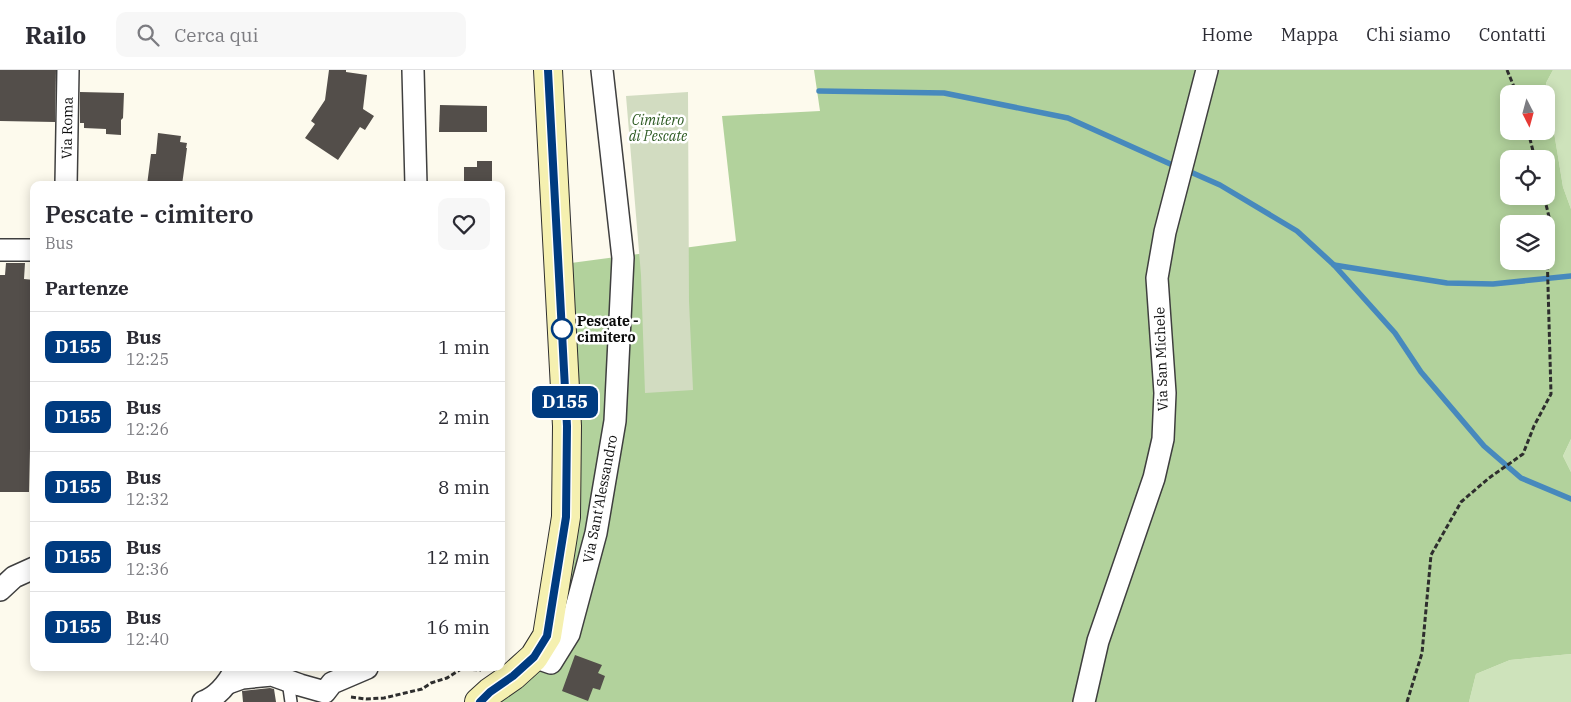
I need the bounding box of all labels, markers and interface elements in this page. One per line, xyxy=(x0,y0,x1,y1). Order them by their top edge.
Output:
search box xyxy=(116,12,466,57)
text: Railo xyxy=(25,19,86,51)
icon: search xyxy=(134,21,162,49)
text: Cerca qui xyxy=(174,23,259,47)
text: Home xyxy=(1202,23,1253,46)
text: Mappa xyxy=(1281,23,1338,46)
text: Chi siamo xyxy=(1366,23,1451,46)
text: Contatti xyxy=(1479,23,1546,46)
north arrow xyxy=(1500,85,1555,140)
map controls xyxy=(1500,85,1555,270)
street label: Via Roma xyxy=(57,96,77,159)
park label: Cimitero di Pescate xyxy=(629,111,688,145)
button: locate xyxy=(1500,150,1555,205)
text: Pescate - cimitero xyxy=(45,198,254,230)
button: heart xyxy=(438,198,490,250)
button: layers xyxy=(1500,215,1555,270)
text: Bus xyxy=(45,233,73,253)
text: Partenze xyxy=(45,276,129,300)
street label: Via San Michele xyxy=(1150,307,1172,411)
place label: Pescate - cimitero xyxy=(577,312,639,346)
marker: Pescate - cimitero xyxy=(551,318,573,340)
text: Bus xyxy=(126,325,161,349)
text: D155 xyxy=(55,335,101,358)
text: 1 min xyxy=(438,335,490,359)
text: 12:25 xyxy=(126,349,169,369)
line badge: D155 xyxy=(530,386,600,418)
text: D155 xyxy=(542,390,588,413)
text: Bus xyxy=(126,395,161,419)
text: D155 xyxy=(55,405,101,428)
text: 2 min xyxy=(438,405,490,429)
text: 12:26 xyxy=(126,419,169,439)
street label: Via Sant'Alessandro xyxy=(579,433,621,565)
text: Bus xyxy=(126,465,161,489)
text: D155 xyxy=(55,475,101,498)
text: 8 min xyxy=(438,475,490,499)
text: 12:32 xyxy=(126,489,169,509)
text: Bus xyxy=(126,535,161,559)
text: D155 xyxy=(55,545,101,568)
text: 12 min xyxy=(427,545,490,569)
text: 12:36 xyxy=(126,559,169,579)
text: Bus xyxy=(126,605,161,629)
text: D155 xyxy=(55,615,101,638)
text: 16 min xyxy=(427,615,490,639)
text: 12:40 xyxy=(126,629,169,649)

